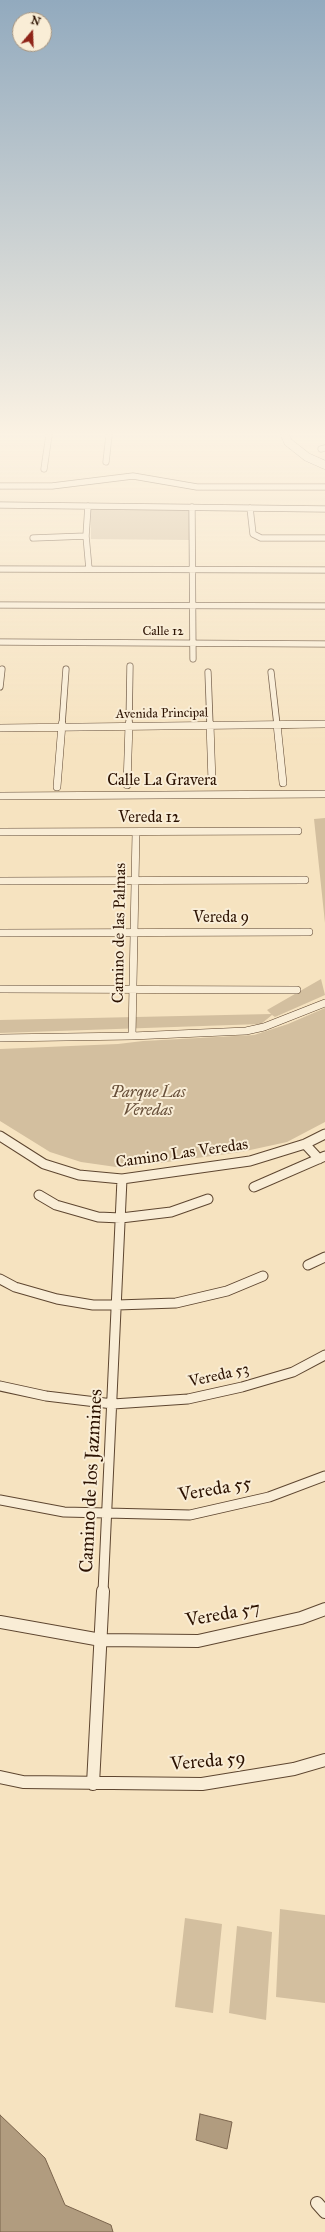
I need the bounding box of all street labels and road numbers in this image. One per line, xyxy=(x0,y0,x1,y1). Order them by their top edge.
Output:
street label: Calle 12 xyxy=(142,624,184,640)
street label: Avenida Principal xyxy=(116,705,208,723)
street label: Calle La Gravera xyxy=(107,771,217,791)
street label: Vereda 12 xyxy=(118,808,180,828)
street label: Camino de las Palmas xyxy=(109,863,131,1003)
street label: Vereda 9 xyxy=(193,908,249,928)
street label: Camino Las Veredas xyxy=(115,1135,249,1173)
street label: Vereda 53 xyxy=(187,1360,251,1392)
street label: Camino de los Jazmines xyxy=(76,1389,108,1573)
street label: Vereda 55 xyxy=(177,1472,253,1508)
street label: Vereda 57 xyxy=(184,1597,262,1633)
street label: Vereda 59 xyxy=(169,1747,247,1777)

